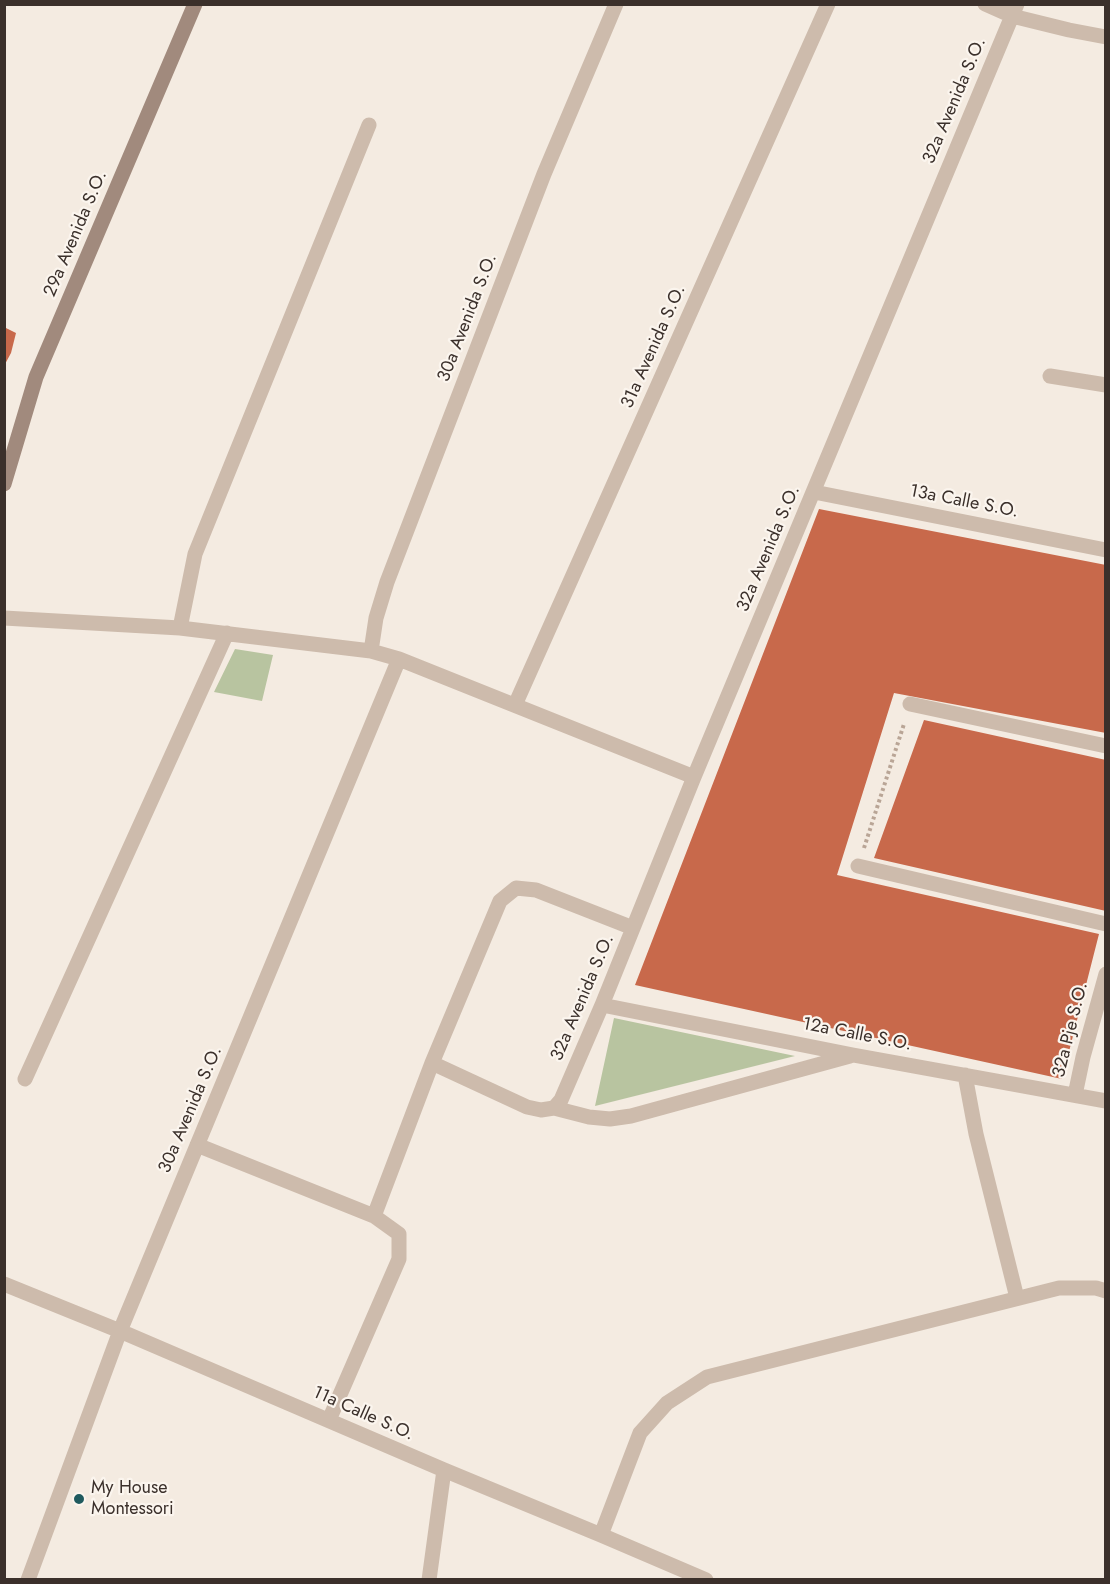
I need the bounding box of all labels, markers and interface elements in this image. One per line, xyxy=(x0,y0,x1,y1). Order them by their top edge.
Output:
street label: 32a Avenida S.O. xyxy=(919,35,991,167)
street label: 29a Avenida S.O. xyxy=(40,168,112,300)
street label: 30a Avenida S.O. xyxy=(434,251,502,385)
street label: 31a Avenida S.O. xyxy=(617,282,691,412)
street label: 13a Calle S.O. xyxy=(908,481,1020,523)
street label: 32a Avenida S.O. xyxy=(733,483,805,615)
street label: 32a Avenida S.O. xyxy=(547,932,619,1064)
street label: 32a Pje S.O. xyxy=(1049,980,1093,1080)
street label: 12a Calle S.O. xyxy=(801,1014,913,1056)
street label: 30a Avenida S.O. xyxy=(155,1043,227,1177)
street label: 11a Calle S.O. xyxy=(309,1382,417,1446)
place label: My House Montessori xyxy=(91,1478,174,1520)
marker: My House Montessori xyxy=(72,1492,86,1506)

